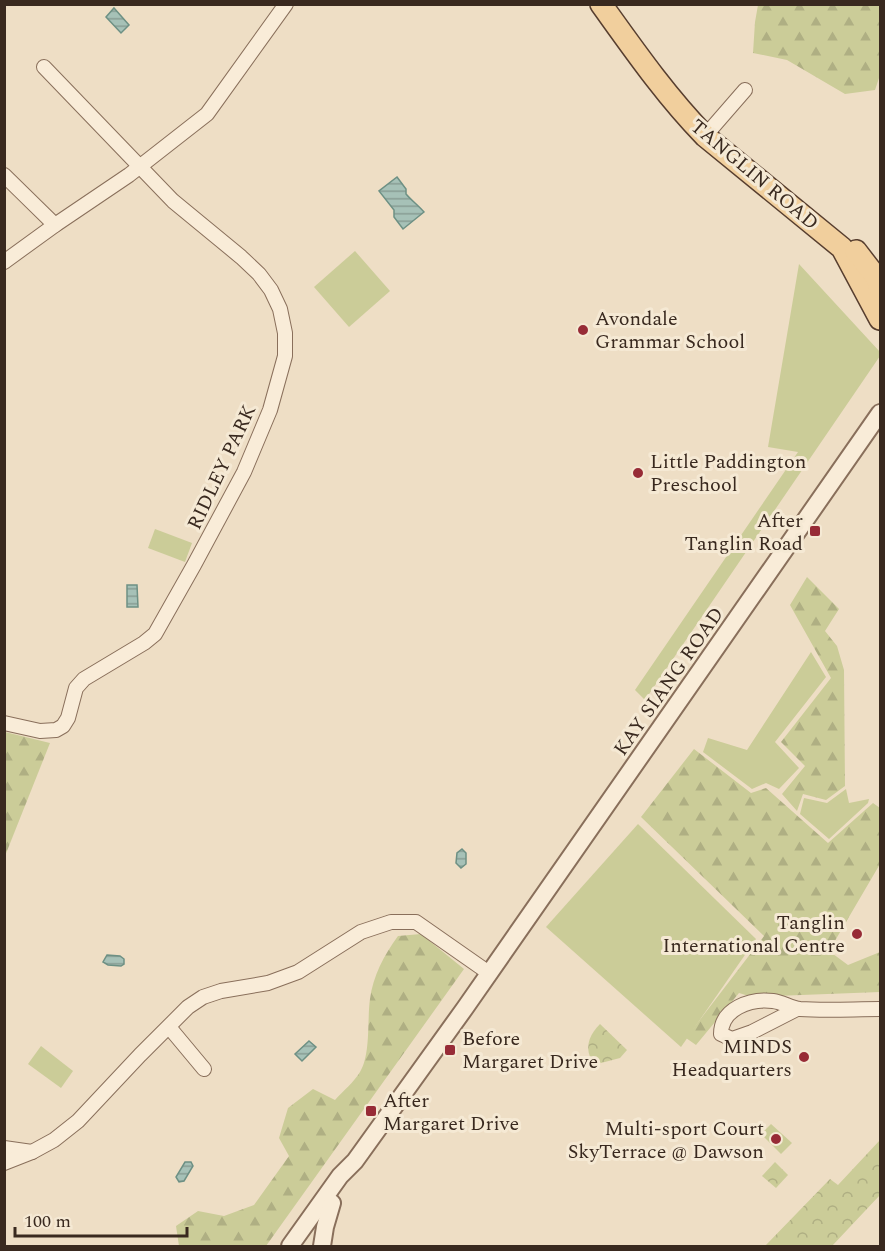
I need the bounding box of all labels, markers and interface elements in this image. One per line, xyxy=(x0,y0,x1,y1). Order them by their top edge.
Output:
street label: TANGLIN ROAD xyxy=(684,112,825,238)
place label: Avondale Grammar School xyxy=(595,304,745,357)
marker: Avondale Grammar School xyxy=(576,323,590,337)
street label: RIDLEY PARK xyxy=(180,399,264,535)
place label: Little Paddington Preschool xyxy=(650,447,806,500)
marker: Little Paddington Preschool xyxy=(631,466,645,480)
place label: After Tanglin Road xyxy=(684,506,803,559)
marker: After Tanglin Road xyxy=(808,524,822,538)
street label: KAY SIANG ROAD xyxy=(606,601,731,762)
place label: Tanglin International Centre xyxy=(663,908,845,961)
marker: Tanglin International Centre xyxy=(850,927,864,941)
place label: Before Margaret Drive xyxy=(462,1024,598,1077)
place label: MINDS Headquarters xyxy=(672,1032,792,1085)
marker: Before Margaret Drive xyxy=(443,1043,457,1057)
marker: MINDS Headquarters xyxy=(797,1050,811,1064)
place label: After Margaret Drive xyxy=(383,1086,519,1139)
marker: After Margaret Drive xyxy=(364,1104,378,1118)
place label: Multi-sport Court SkyTerrace @ Dawson xyxy=(568,1114,764,1167)
marker: Multi-sport Court SkyTerrace @ Dawson xyxy=(769,1132,783,1146)
scale bar xyxy=(15,1200,188,1238)
text: 100 m xyxy=(24,1208,71,1235)

